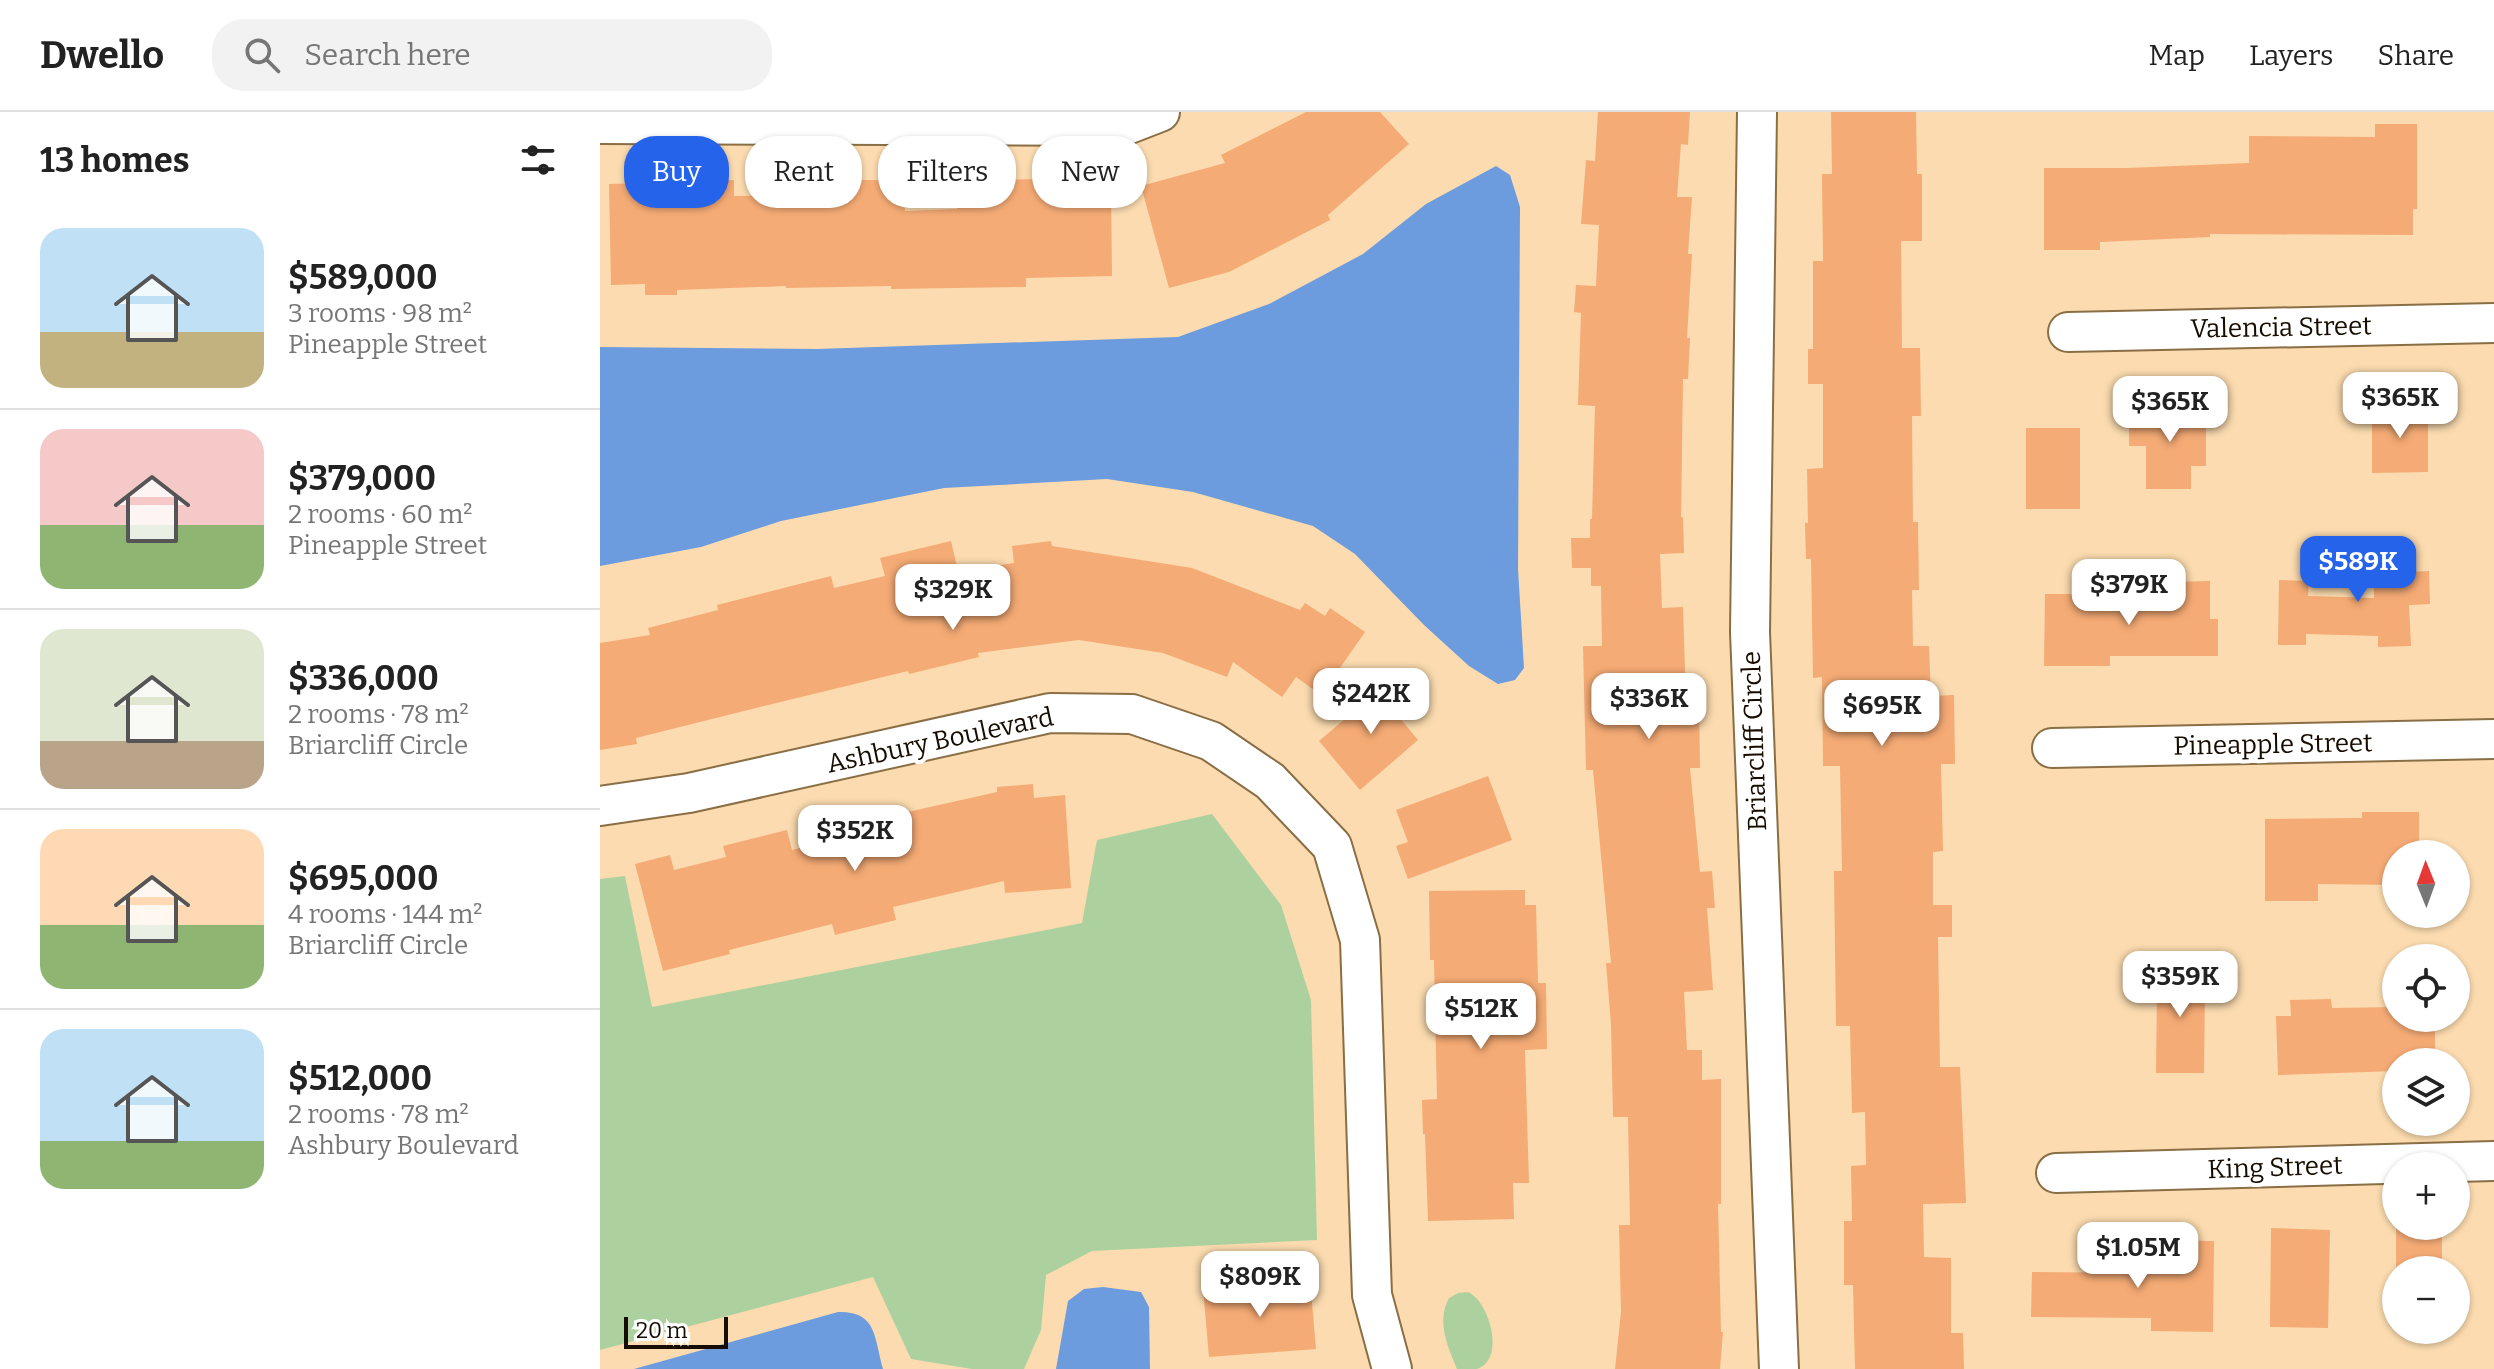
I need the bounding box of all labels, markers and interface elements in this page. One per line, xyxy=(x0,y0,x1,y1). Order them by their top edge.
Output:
search box xyxy=(212,19,772,91)
text: Dwello xyxy=(40,32,164,78)
icon: search xyxy=(240,33,284,77)
text: Search here xyxy=(304,37,471,73)
text: Map xyxy=(2148,39,2205,72)
text: Layers xyxy=(2249,39,2333,72)
text: Share xyxy=(2377,39,2454,72)
chip: Buy xyxy=(624,136,729,208)
chip: Rent xyxy=(745,136,862,208)
chip: Filters xyxy=(878,136,1016,208)
chip: New xyxy=(1032,136,1147,208)
icon: filters xyxy=(516,138,560,182)
text: 13 homes xyxy=(40,140,189,181)
text: $589,000 xyxy=(288,257,438,298)
icon: home xyxy=(104,260,200,356)
text: 3 rooms · 98 m² xyxy=(288,298,472,329)
street label: Valencia Street xyxy=(2190,310,2373,345)
text: Pineapple Street xyxy=(288,329,487,360)
pin: $365K xyxy=(2344,372,2456,440)
pin: $365K xyxy=(2114,376,2226,444)
text: $365K xyxy=(2361,382,2439,413)
text: $365K xyxy=(2131,386,2209,417)
text: $379,000 xyxy=(288,458,436,499)
icon: home xyxy=(104,461,200,557)
text: 2 rooms · 60 m² xyxy=(288,499,472,530)
text: Pineapple Street xyxy=(288,530,487,561)
pin: $589K xyxy=(2302,536,2414,604)
text: $589K xyxy=(2318,546,2398,577)
pin: $379K xyxy=(2073,559,2185,627)
pin: $329K xyxy=(897,564,1009,632)
text: $379K xyxy=(2090,569,2168,600)
text: $329K xyxy=(913,574,993,605)
street label: Briarcliff Circle xyxy=(1736,650,1773,832)
text: $336,000 xyxy=(288,658,439,699)
icon: home xyxy=(104,661,200,757)
pin: $242K xyxy=(1315,668,1427,736)
pin: $336K xyxy=(1593,673,1705,741)
text: $242K xyxy=(1331,678,1411,709)
pin: $695K xyxy=(1826,680,1938,748)
text: $336K xyxy=(1609,683,1689,714)
text: $695K xyxy=(1842,690,1922,721)
text: 2 rooms · 78 m² xyxy=(288,699,469,730)
street label: Ashbury Boulevard xyxy=(824,701,1056,780)
street label: Pineapple Street xyxy=(2173,727,2373,762)
text: Briarcliff Circle xyxy=(288,730,468,761)
pin: $352K xyxy=(799,805,911,873)
text: $352K xyxy=(816,815,894,846)
north arrow xyxy=(2382,840,2470,928)
map controls xyxy=(2382,840,2470,1344)
text: $695,000 xyxy=(288,858,439,899)
icon: home xyxy=(104,861,200,957)
text: 4 rooms · 144 m² xyxy=(288,899,483,930)
text: Briarcliff Circle xyxy=(288,930,468,961)
button: locate xyxy=(2382,944,2470,1032)
pin: $359K xyxy=(2124,951,2236,1019)
text: $359K xyxy=(2141,961,2219,992)
pin: $512K xyxy=(1425,983,1537,1051)
text: $512K xyxy=(1444,993,1518,1024)
button: layers xyxy=(2382,1048,2470,1136)
text: $512,000 xyxy=(288,1058,432,1099)
icon: home xyxy=(104,1061,200,1157)
text: 2 rooms · 78 m² xyxy=(288,1099,469,1130)
text: Ashbury Boulevard xyxy=(288,1130,519,1161)
street label: King Street xyxy=(2207,1150,2344,1185)
button: + xyxy=(2382,1152,2470,1240)
pin: $1.05M xyxy=(2073,1222,2203,1290)
text: $1.05M xyxy=(2095,1232,2181,1263)
pin: $809K xyxy=(1204,1251,1316,1319)
button: − xyxy=(2382,1256,2470,1344)
text: $809K xyxy=(1219,1261,1301,1292)
scale bar xyxy=(624,1313,728,1349)
text: 20 m xyxy=(636,1317,687,1344)

